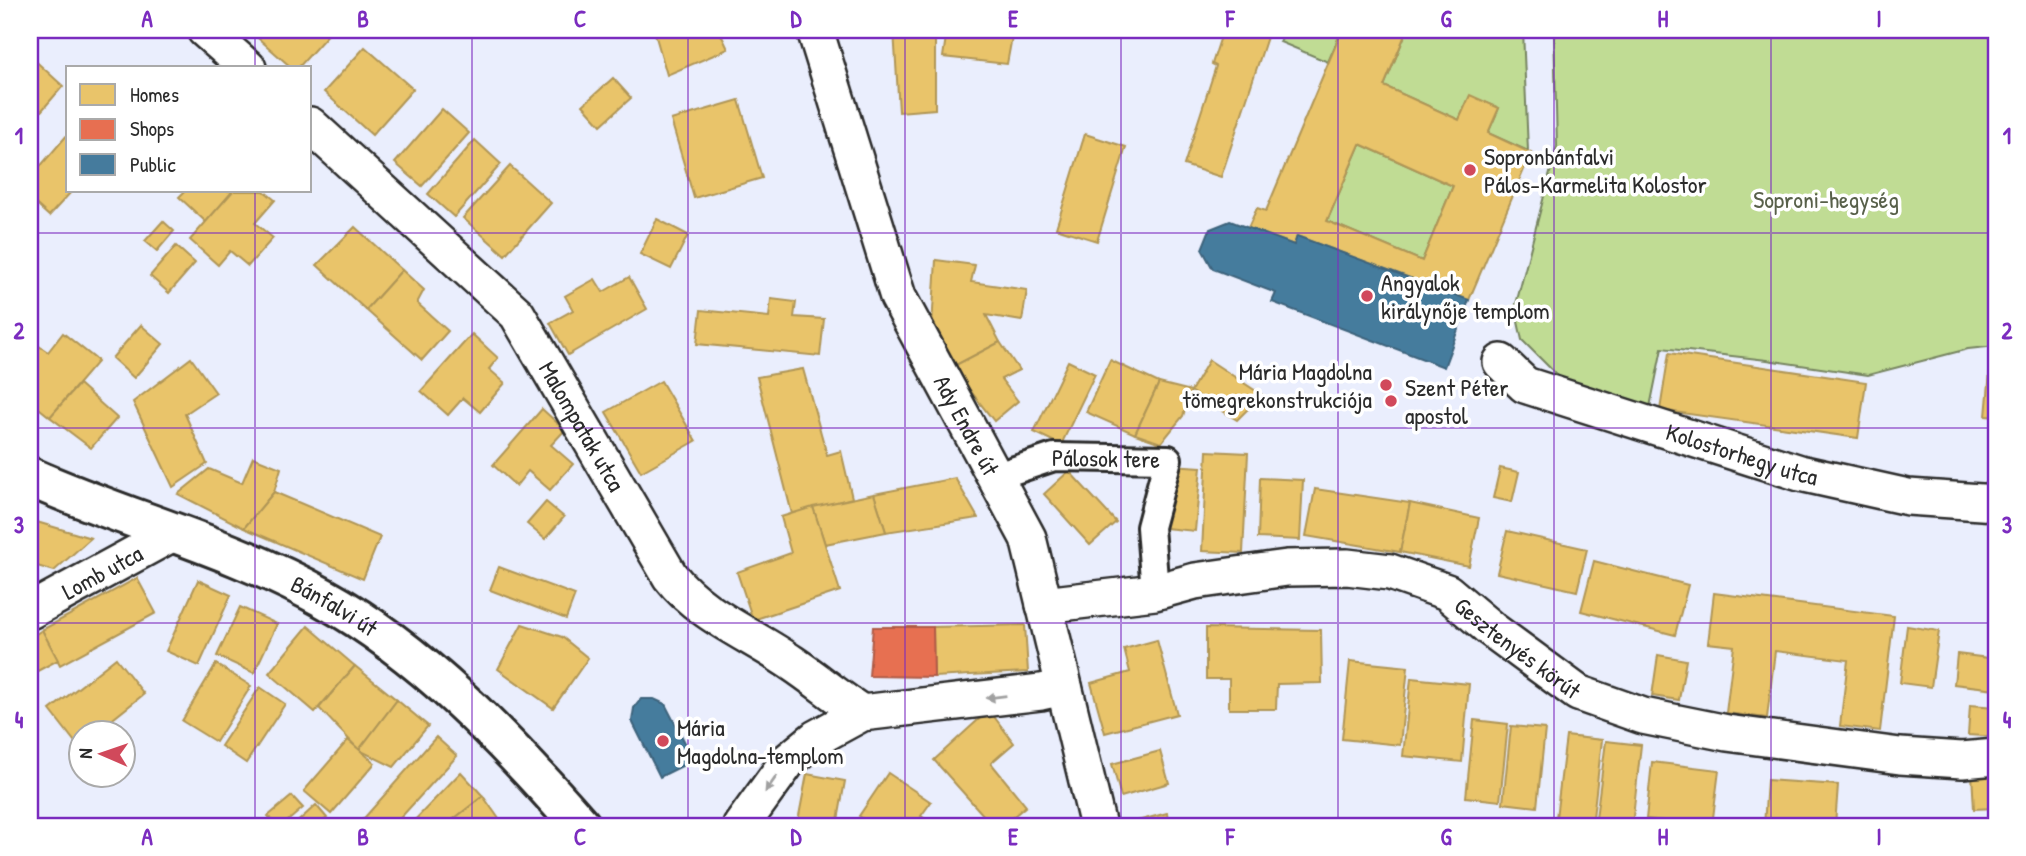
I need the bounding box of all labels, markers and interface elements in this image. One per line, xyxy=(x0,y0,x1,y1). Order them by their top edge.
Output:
text: A xyxy=(141,3,153,34)
text: B xyxy=(357,3,369,34)
text: C xyxy=(574,3,586,34)
text: D xyxy=(791,3,803,34)
text: E xyxy=(1008,3,1019,34)
text: F xyxy=(1225,3,1236,34)
text: G xyxy=(1440,3,1452,34)
text: H xyxy=(1658,3,1669,34)
text: I xyxy=(1876,3,1882,34)
legend xyxy=(66,66,312,192)
text: Homes xyxy=(130,80,179,109)
text: Shops xyxy=(130,114,174,143)
text: 1 xyxy=(15,120,23,151)
text: 1 xyxy=(2003,120,2011,151)
place label: Sopronbánfalvi Pálos-Karmelita Kolostor xyxy=(1484,140,1707,200)
text: Public xyxy=(130,150,176,179)
marker: Sopronbánfalvi Pálos-Karmelita Kolostor xyxy=(1462,162,1478,178)
park label: Soproni-hegység xyxy=(1753,183,1899,215)
place label: Angyalok királynője templom xyxy=(1381,266,1550,326)
marker: Angyalok királynője templom xyxy=(1359,288,1375,304)
text: 2 xyxy=(14,315,25,346)
text: 2 xyxy=(2002,315,2013,346)
street label: Malompatak utca xyxy=(532,355,633,497)
place label: Mária Magdolna tömegrekonstrukciója xyxy=(1183,355,1372,415)
street label: Ady Endre út xyxy=(927,369,1008,482)
place label: Szent Péter apostol xyxy=(1405,371,1509,431)
marker: Mária Magdolna tömegrekonstrukciója xyxy=(1378,377,1394,393)
marker: Szent Péter apostol xyxy=(1383,393,1399,409)
street label: Kolostorhegy utca xyxy=(1662,415,1821,492)
street label: Pálosok tere xyxy=(1052,441,1161,475)
text: 3 xyxy=(14,509,24,540)
text: 3 xyxy=(2002,509,2012,540)
street label: Lomb utca xyxy=(56,537,148,607)
street label: Bánfalvi út xyxy=(286,568,385,644)
street label: Gesztenyés körút xyxy=(1448,589,1588,706)
one-way arrow xyxy=(985,692,1007,703)
text: 4 xyxy=(15,704,24,735)
text: 4 xyxy=(2003,704,2012,735)
place label: Mária Magdolna-templom xyxy=(677,711,844,771)
north arrow xyxy=(66,720,136,790)
marker: Mária Magdolna-templom xyxy=(655,733,671,749)
text: N xyxy=(72,748,98,759)
one-way arrow xyxy=(764,775,778,793)
text: A xyxy=(141,821,153,852)
text: B xyxy=(357,821,369,852)
text: C xyxy=(574,821,586,852)
text: D xyxy=(791,821,803,852)
text: E xyxy=(1008,821,1019,852)
text: F xyxy=(1225,821,1236,852)
text: G xyxy=(1440,821,1452,852)
text: H xyxy=(1658,821,1669,852)
text: I xyxy=(1876,821,1882,852)

